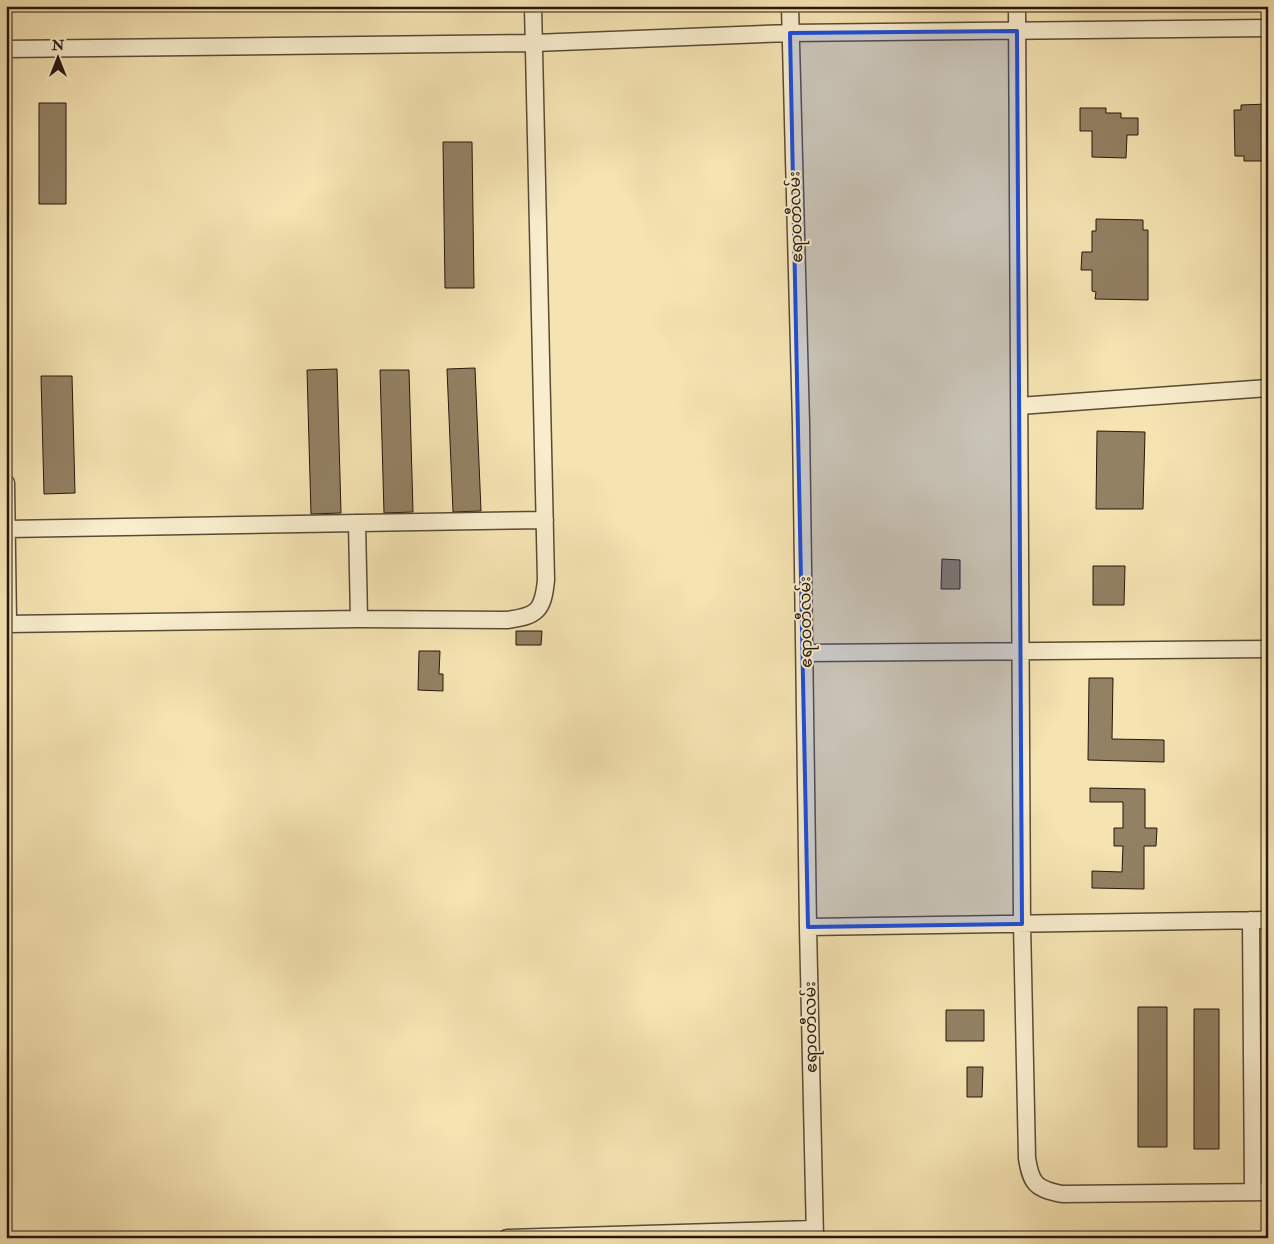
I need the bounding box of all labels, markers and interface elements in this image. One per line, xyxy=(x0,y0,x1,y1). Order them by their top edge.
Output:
north arrow xyxy=(32,32,82,82)
text: N xyxy=(51,37,65,54)
street label: ဧရာဝတီလမ်း xyxy=(782,171,811,263)
street label: ဧရာဝတီလမ်း xyxy=(793,576,820,668)
street label: ဧရာဝတီလမ်း xyxy=(798,981,825,1073)

